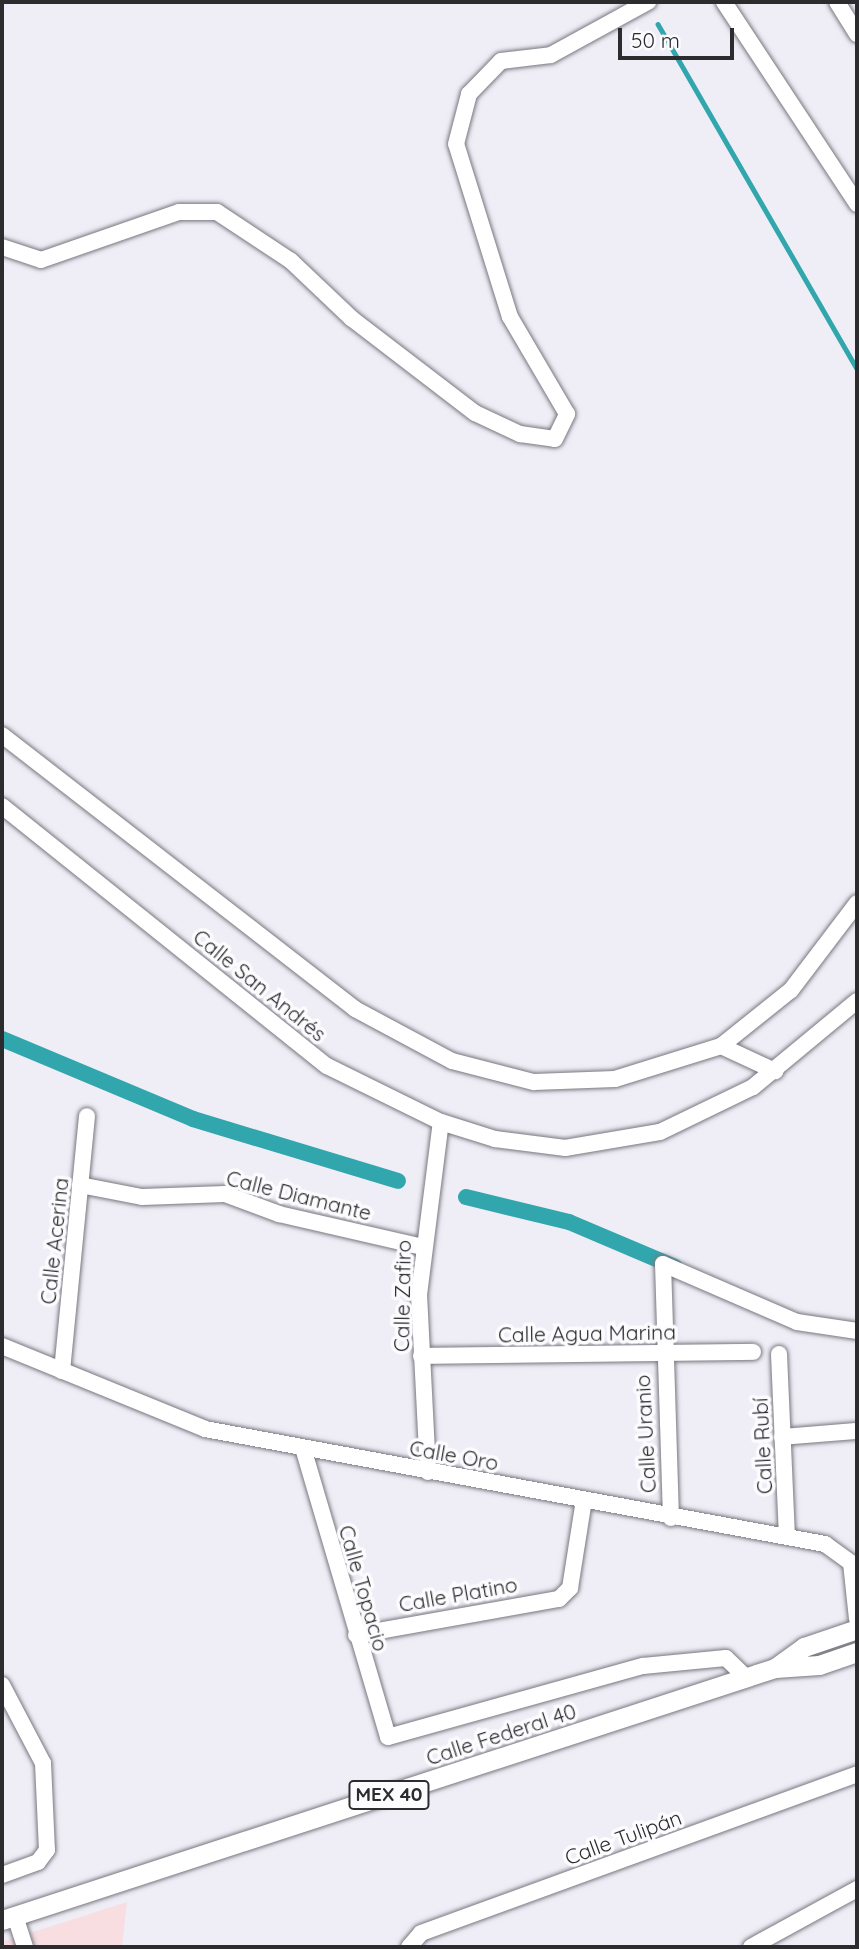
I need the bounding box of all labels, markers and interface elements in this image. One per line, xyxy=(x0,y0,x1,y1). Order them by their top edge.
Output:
scale bar xyxy=(621,14,736,58)
text: 50 m xyxy=(631,27,680,53)
street label: Calle San Andrés xyxy=(188,924,332,1046)
street label: Calle Diamante xyxy=(224,1165,374,1225)
street label: Calle Acerina xyxy=(35,1176,73,1306)
street label: Calle Zafiro xyxy=(388,1240,416,1352)
street label: Calle Agua Marina xyxy=(498,1319,676,1347)
street label: Calle Uranio xyxy=(629,1374,661,1494)
street label: Calle Rubí xyxy=(747,1397,777,1495)
street label: Calle Oro xyxy=(408,1435,500,1475)
street label: Calle Topacio xyxy=(334,1522,394,1654)
street label: Calle Platino xyxy=(397,1571,519,1617)
street label: Calle Federal 40 xyxy=(423,1698,579,1770)
road number: MEX 40 xyxy=(347,1780,431,1811)
street label: Calle Tulipán xyxy=(561,1804,685,1870)

